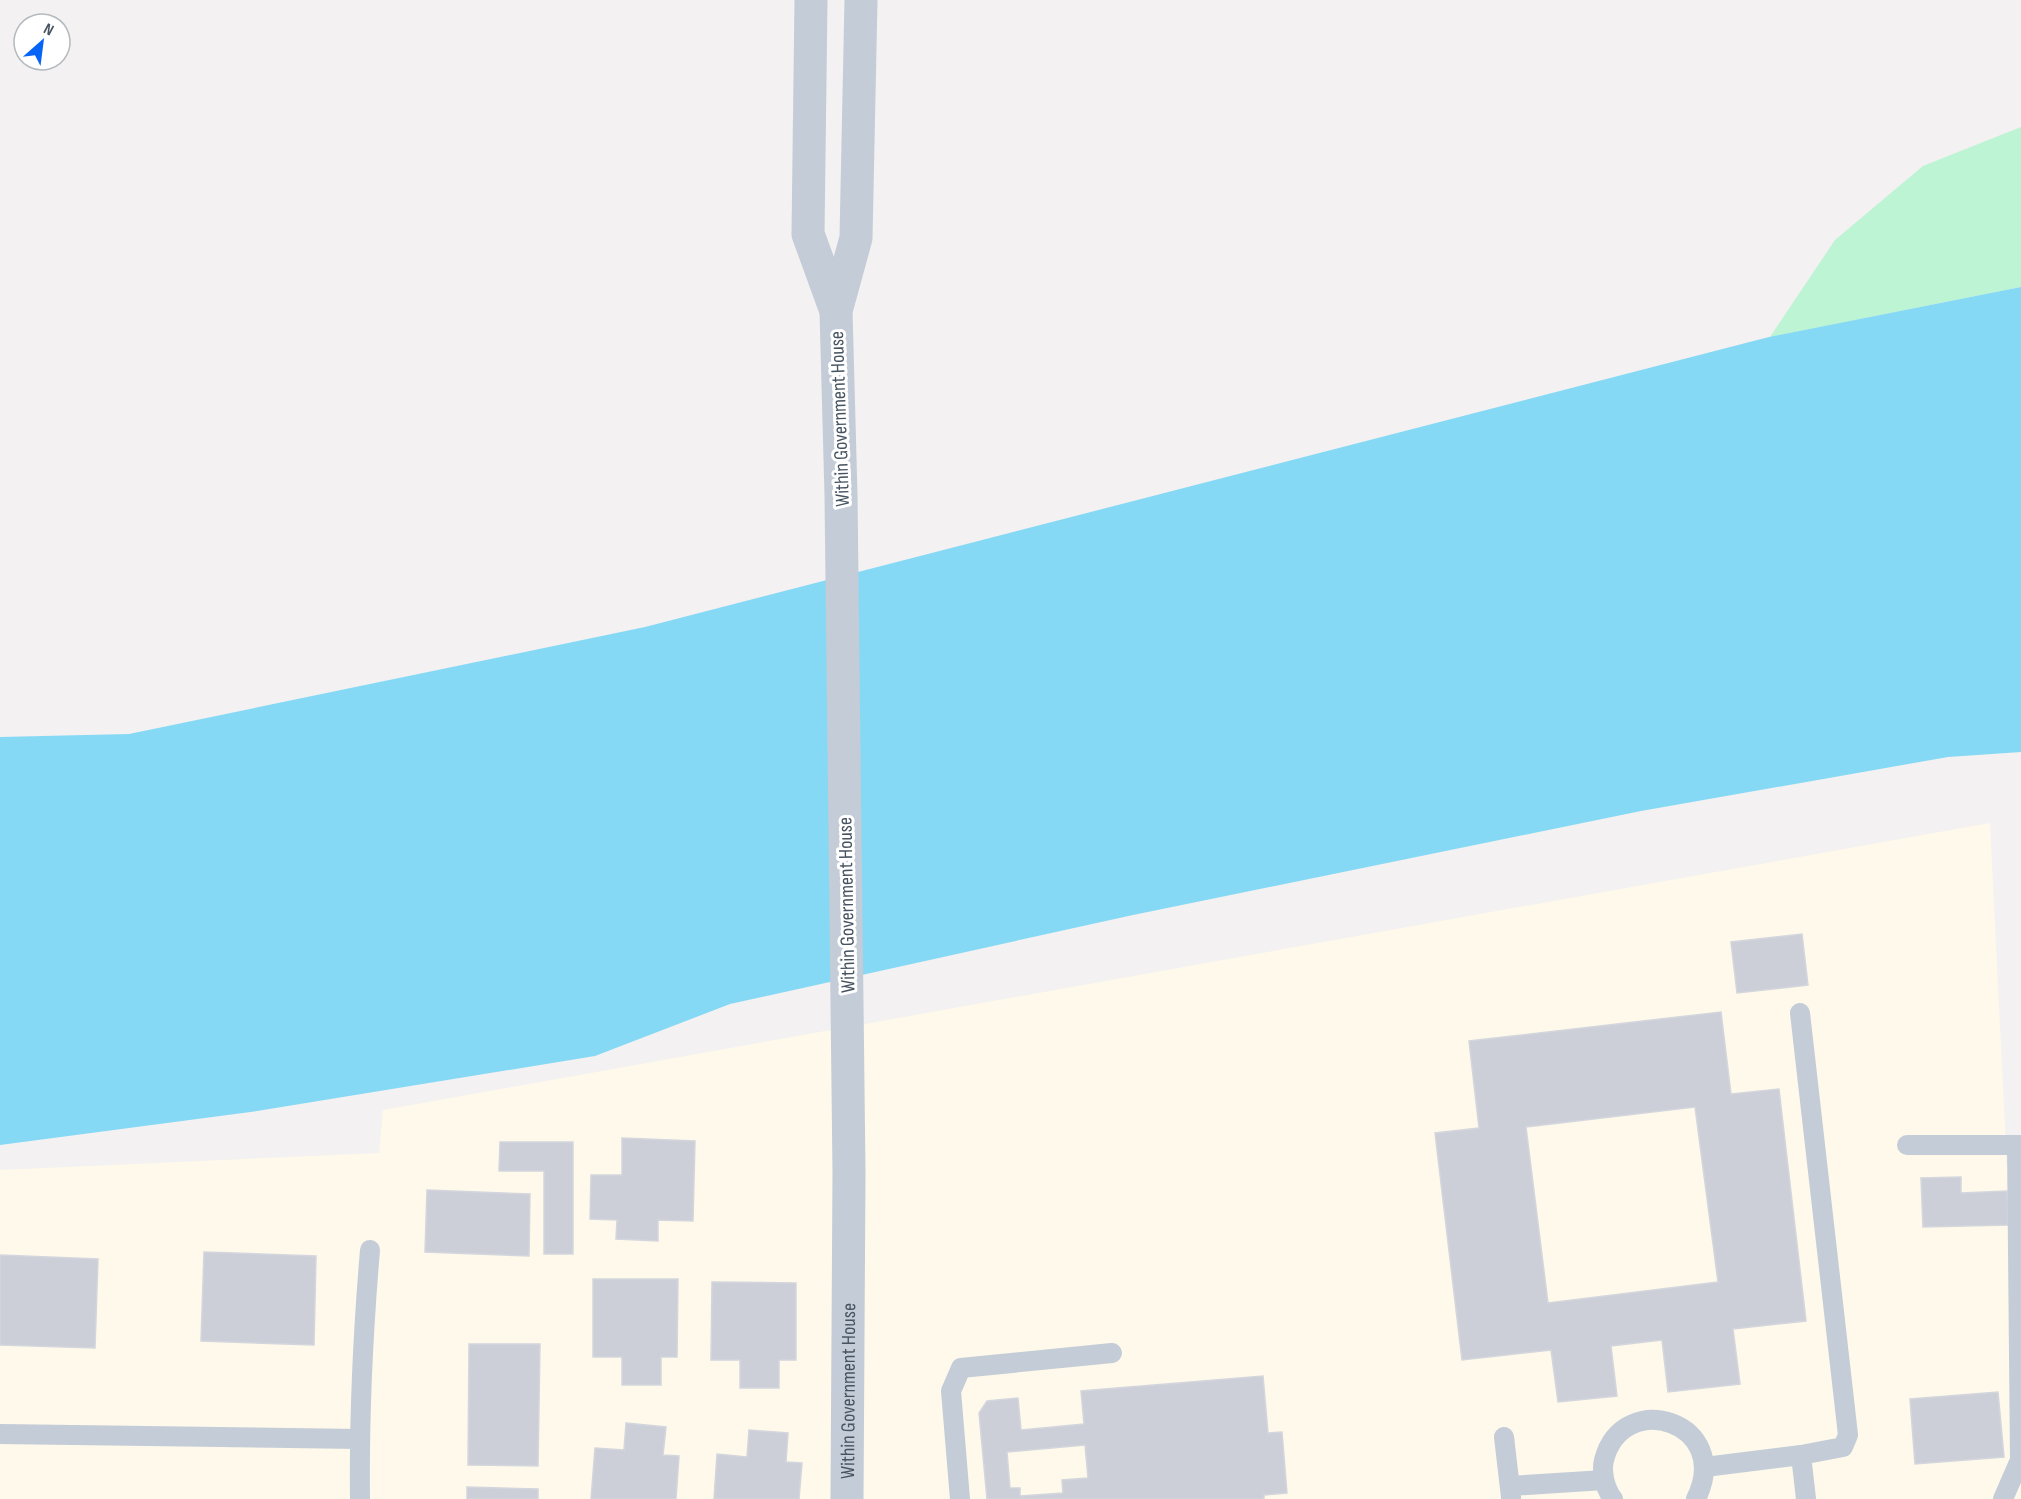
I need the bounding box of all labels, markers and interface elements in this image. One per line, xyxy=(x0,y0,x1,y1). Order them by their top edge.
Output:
north arrow xyxy=(12,12,72,72)
text: N xyxy=(40,20,57,40)
street label: Within Government House xyxy=(825,331,855,507)
street label: Within Government House xyxy=(833,817,861,993)
street label: Within Government House xyxy=(836,1303,861,1479)

